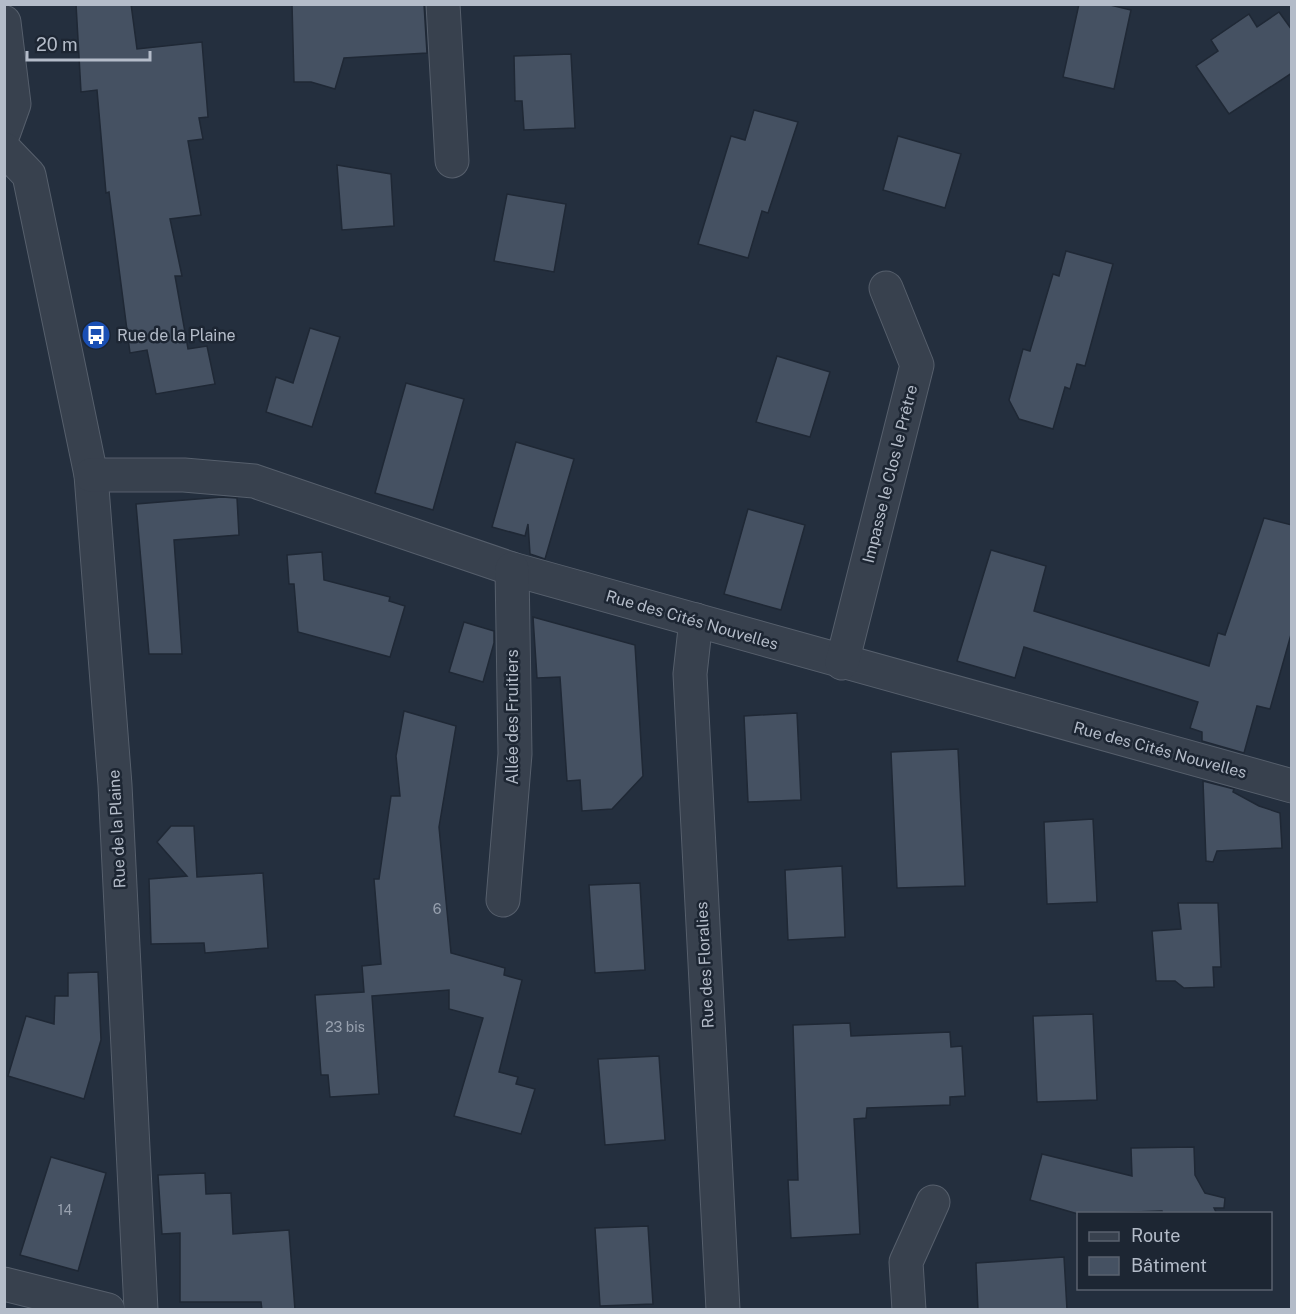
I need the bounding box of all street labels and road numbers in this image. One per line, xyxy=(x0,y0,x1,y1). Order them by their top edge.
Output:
street label: Impasse le Clos le Prêtre xyxy=(859,383,921,565)
street label: Rue des Cités Nouvelles xyxy=(604,586,780,654)
street label: Allée des Fruitiers xyxy=(503,649,522,785)
street label: Rue des Cités Nouvelles xyxy=(1071,718,1249,782)
street label: Rue de la Plaine xyxy=(104,769,130,889)
street label: Rue des Floralies xyxy=(692,901,718,1029)

